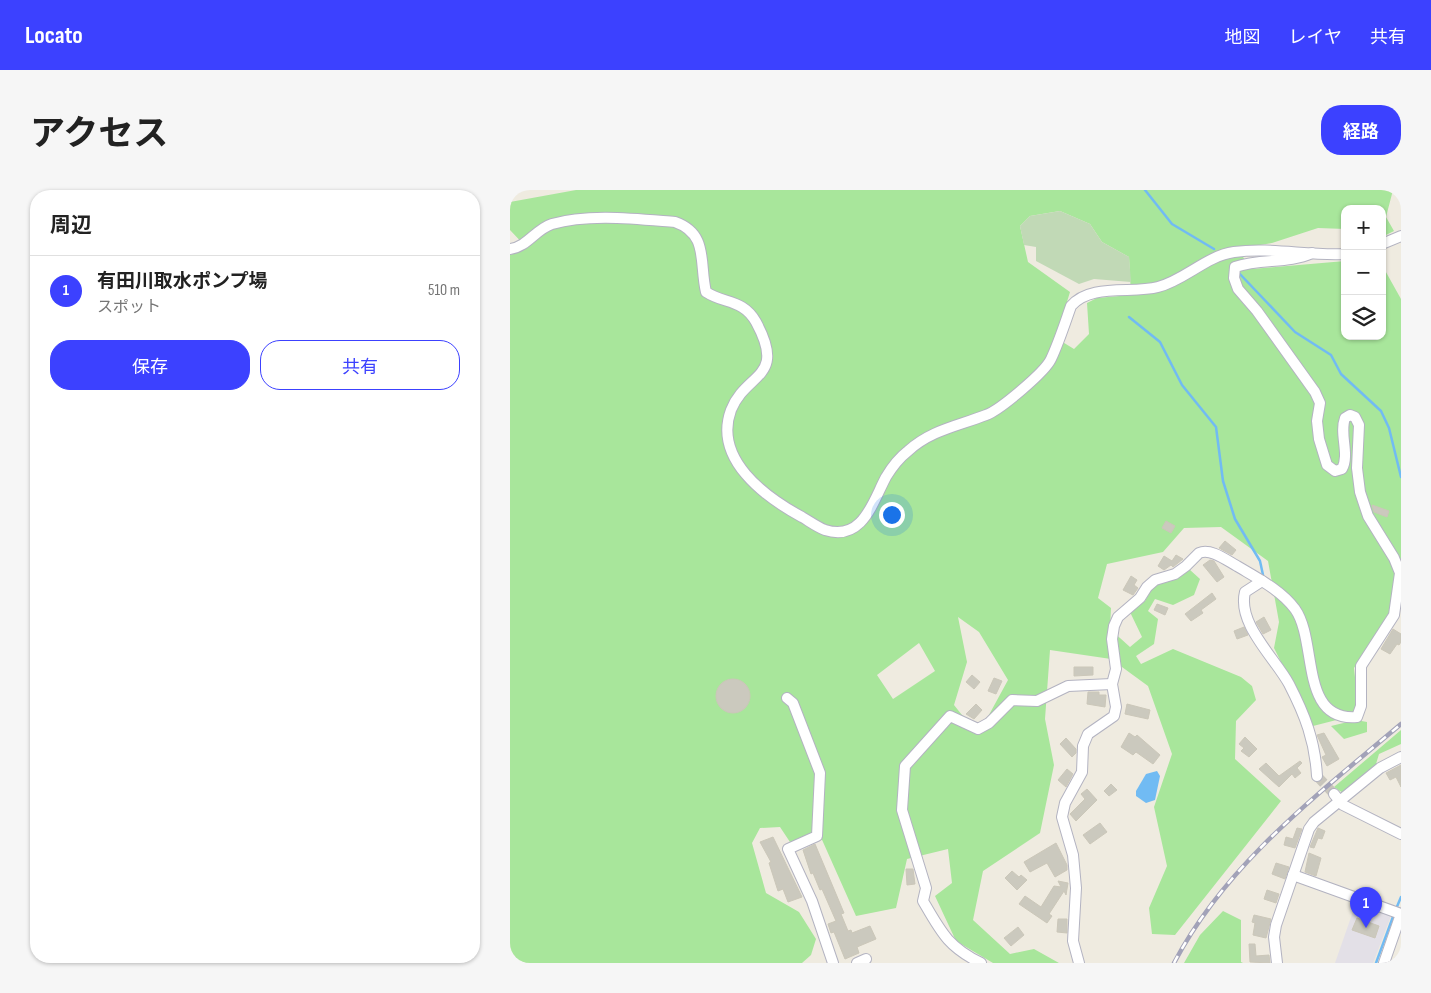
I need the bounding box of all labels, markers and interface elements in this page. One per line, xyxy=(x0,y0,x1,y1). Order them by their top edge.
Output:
text: Locato xyxy=(25,21,83,50)
text: 地図 xyxy=(1225,27,1261,48)
text: レイヤ xyxy=(1289,27,1342,48)
text: 共有 xyxy=(1370,27,1406,48)
button: 経路 xyxy=(1321,105,1401,155)
text: アクセス xyxy=(30,113,168,156)
map controls xyxy=(1341,205,1386,340)
button: + xyxy=(1341,205,1386,250)
text: 周辺 xyxy=(50,213,92,238)
button: − xyxy=(1341,250,1386,295)
text: 有田川取水ポンプ場 xyxy=(97,270,267,293)
text: 1 xyxy=(63,281,69,300)
text: 510 m xyxy=(428,281,460,300)
button: layers xyxy=(1341,295,1386,340)
text: スポット xyxy=(97,298,161,317)
button: 保存 xyxy=(50,340,250,390)
button: 共有 xyxy=(260,340,460,390)
your location xyxy=(879,502,905,528)
pin: 1 xyxy=(1350,887,1382,928)

